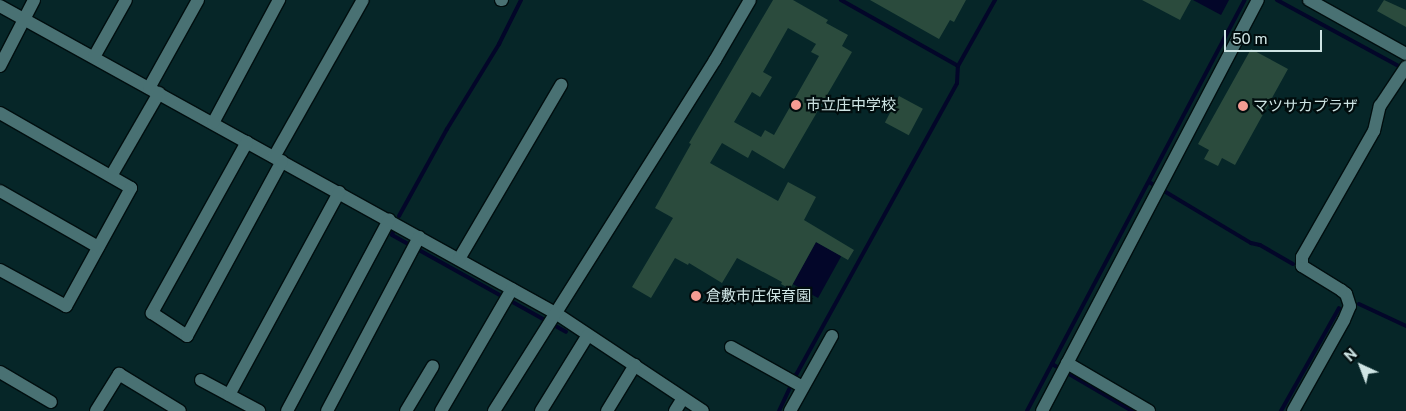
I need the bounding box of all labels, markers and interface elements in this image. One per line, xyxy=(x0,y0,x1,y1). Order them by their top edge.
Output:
scale bar xyxy=(1226,20,1324,52)
text: 50 m xyxy=(1232,30,1267,47)
place label: 市立庄中学校 xyxy=(806,96,896,114)
place label: マツサカプラザ xyxy=(1253,97,1358,115)
marker: 市立庄中学校 xyxy=(790,99,802,111)
marker: マツサカプラザ xyxy=(1237,100,1249,112)
place label: 倉敷市庄保育園 xyxy=(706,287,811,305)
marker: 倉敷市庄保育園 xyxy=(690,290,702,302)
north arrow xyxy=(1336,341,1386,391)
text: N xyxy=(1341,345,1360,365)

